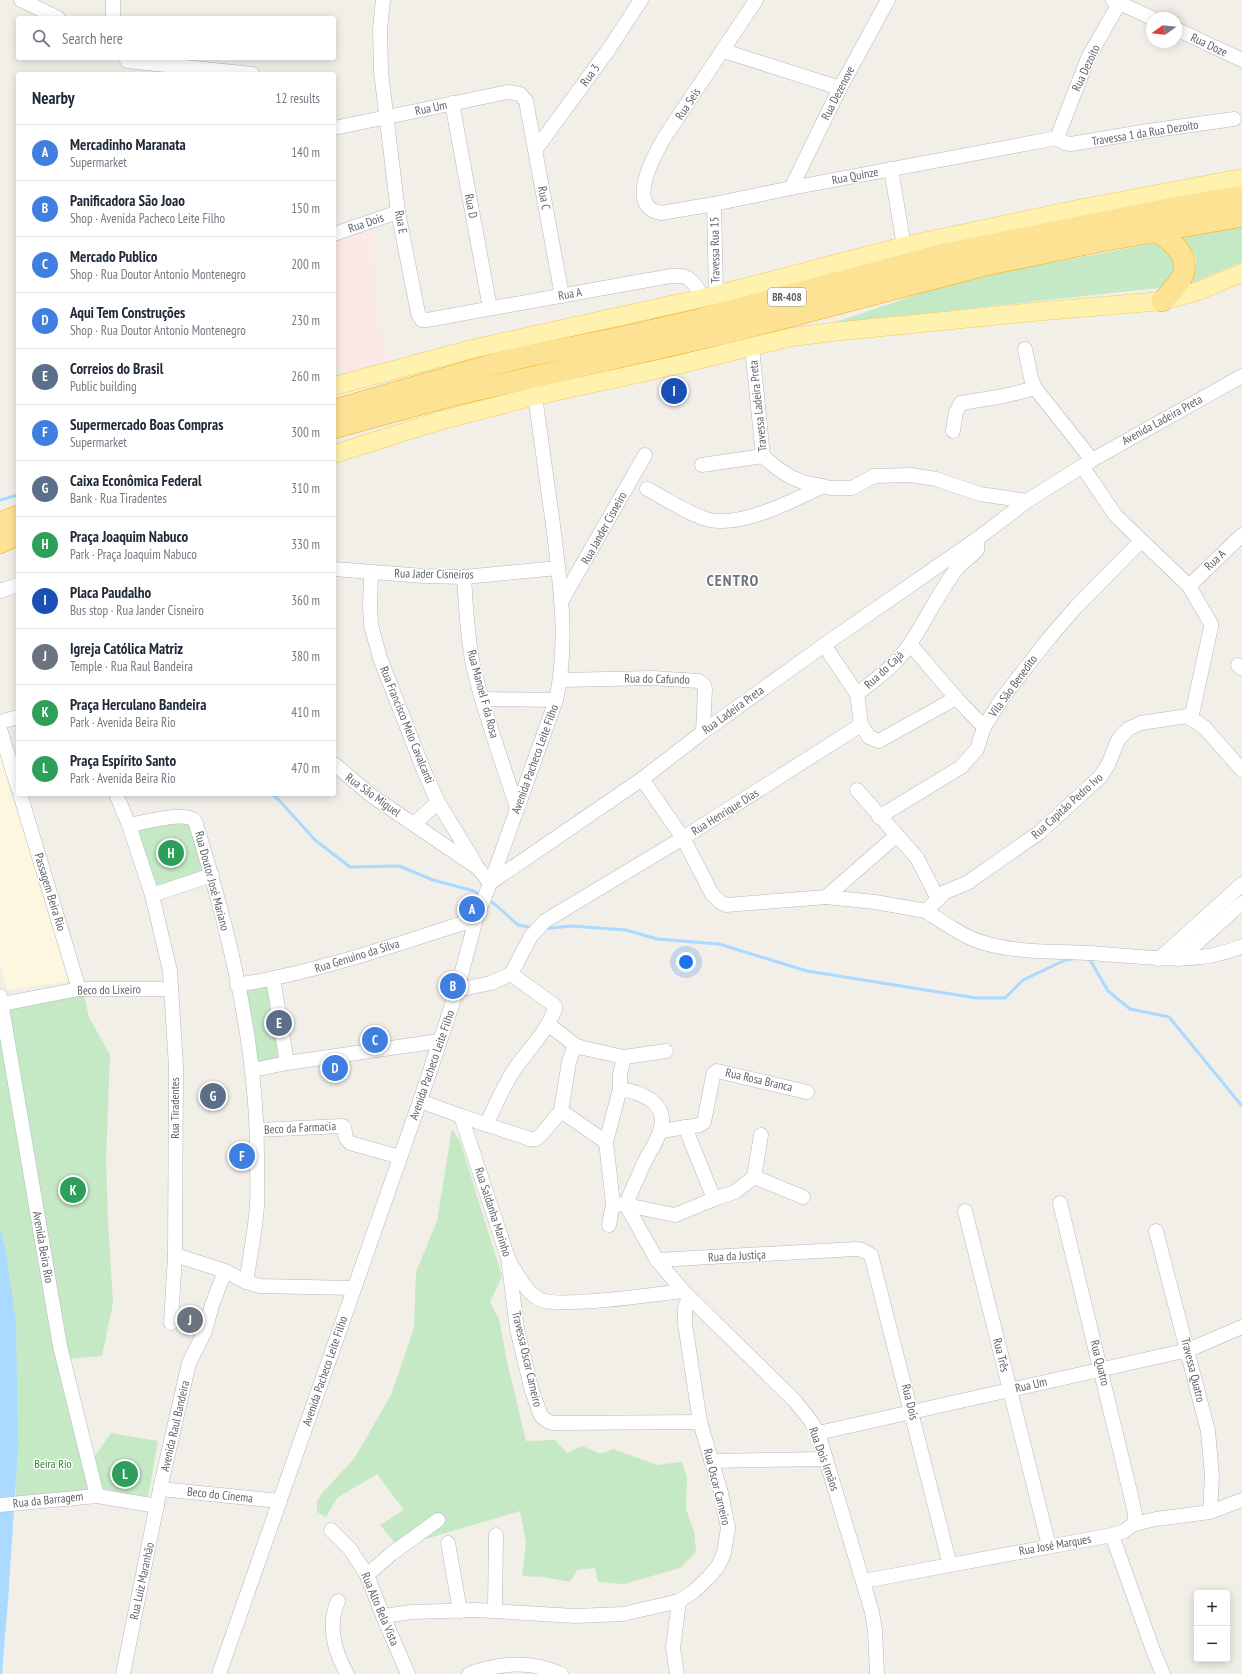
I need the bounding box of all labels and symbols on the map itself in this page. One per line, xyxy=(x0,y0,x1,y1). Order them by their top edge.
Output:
north arrow xyxy=(1146,12,1182,48)
street label: Rua Doze xyxy=(1188,30,1230,60)
street label: Rua Dezoito xyxy=(1068,42,1103,94)
street label: Rua 3 xyxy=(577,61,603,89)
street label: Rua Dezenove xyxy=(818,63,858,122)
street label: Rua Seis xyxy=(672,85,704,122)
street label: Rua Um xyxy=(413,97,448,118)
street label: Travessa 1 da Rua Dezoito xyxy=(1091,117,1199,148)
street label: Rua Quinze xyxy=(830,164,879,187)
street label: Rua C xyxy=(535,185,554,211)
street label: Rua D xyxy=(462,192,481,219)
street label: Rua Dois xyxy=(346,209,386,236)
street label: Rua E xyxy=(392,209,411,235)
street label: Travessa Rua 15 xyxy=(706,217,723,283)
street label: Rua A xyxy=(557,284,583,303)
road number: BR-408 xyxy=(768,288,806,306)
street label: Travessa Ladeira Preta xyxy=(745,359,770,453)
pin: I xyxy=(661,376,687,406)
street label: Avenida Ladeira Preta xyxy=(1119,391,1205,448)
street label: Rua Jander Cisneiro xyxy=(577,489,630,567)
street label: Rua A xyxy=(1201,546,1229,573)
street label: Rua Jader Cisneiros xyxy=(394,565,474,582)
district label: CENTRO xyxy=(707,570,759,590)
street label: Rua do Cajá xyxy=(861,647,907,692)
street label: Rua Manoel F da Rosa xyxy=(464,648,503,740)
street label: Vila São Benedito xyxy=(984,652,1040,720)
street label: Rua Francisco Melo Cavalcanti xyxy=(377,664,438,786)
street label: Rua do Cafundo xyxy=(624,670,690,687)
street label: Rua Ladeira Preta xyxy=(699,682,767,737)
street label: Avenida Pacheco Leite Filho xyxy=(508,702,561,815)
street label: Rua São Miguel xyxy=(343,770,404,820)
street label: Rua Capitão Pedro Ivo xyxy=(1028,770,1105,842)
street label: Rua Henrique Dias xyxy=(688,785,761,838)
street label: Rua Doutor José Mariano xyxy=(192,829,233,932)
pin: H xyxy=(158,838,184,868)
street label: Passagem Beira Rio xyxy=(32,851,69,933)
pin: A xyxy=(459,894,485,924)
street label: Rua Genuino da Silva xyxy=(313,935,401,976)
your location xyxy=(676,952,696,972)
pin: B xyxy=(440,971,466,1001)
street label: Beco do Lixeiro xyxy=(77,981,141,998)
pin: E xyxy=(266,1008,292,1038)
street label: Avenida Pacheco Leite Filho xyxy=(406,1008,457,1122)
pin: C xyxy=(362,1025,388,1055)
pin: D xyxy=(322,1053,348,1083)
street label: Rua Rosa Branca xyxy=(724,1065,794,1095)
street label: Rua Tiradentes xyxy=(167,1077,182,1139)
pin: G xyxy=(200,1081,226,1111)
street label: Beco da Farmacia xyxy=(264,1118,337,1137)
pin: F xyxy=(229,1141,255,1171)
street label: Rua Saldanha Marinho xyxy=(472,1165,515,1258)
pin: K xyxy=(60,1175,86,1205)
street label: Avenida Beira Rio xyxy=(30,1210,57,1284)
street label: Rua da Justiça xyxy=(708,1246,767,1265)
pin: J xyxy=(177,1305,203,1335)
street label: Travessa Oscar Carneiro xyxy=(509,1310,546,1408)
street label: Avenida Pacheco Leite Filho xyxy=(299,1314,350,1428)
street label: Rua Três xyxy=(990,1336,1013,1374)
street label: Travessa Quatro xyxy=(1178,1336,1209,1404)
street label: Rua Quatro xyxy=(1088,1338,1113,1387)
street label: Rua Um xyxy=(1013,1374,1049,1395)
street label: Avenida Raul Bandeira xyxy=(157,1379,192,1473)
street label: Rua Dois xyxy=(899,1382,922,1421)
street label: Rua Dois Irmãos xyxy=(806,1425,843,1493)
street label: Rua Oscar Carneiro xyxy=(701,1447,734,1527)
park label: Beira Rio xyxy=(34,1456,72,1471)
pin: L xyxy=(112,1459,138,1489)
street label: Beco do Cinema xyxy=(186,1484,254,1505)
street label: Rua da Barragem xyxy=(12,1488,84,1511)
street label: Rua José Marques xyxy=(1018,1531,1092,1558)
street label: Rua Luiz Maranhão xyxy=(126,1541,157,1621)
street label: Rua Alto Bela Vista xyxy=(358,1570,403,1648)

